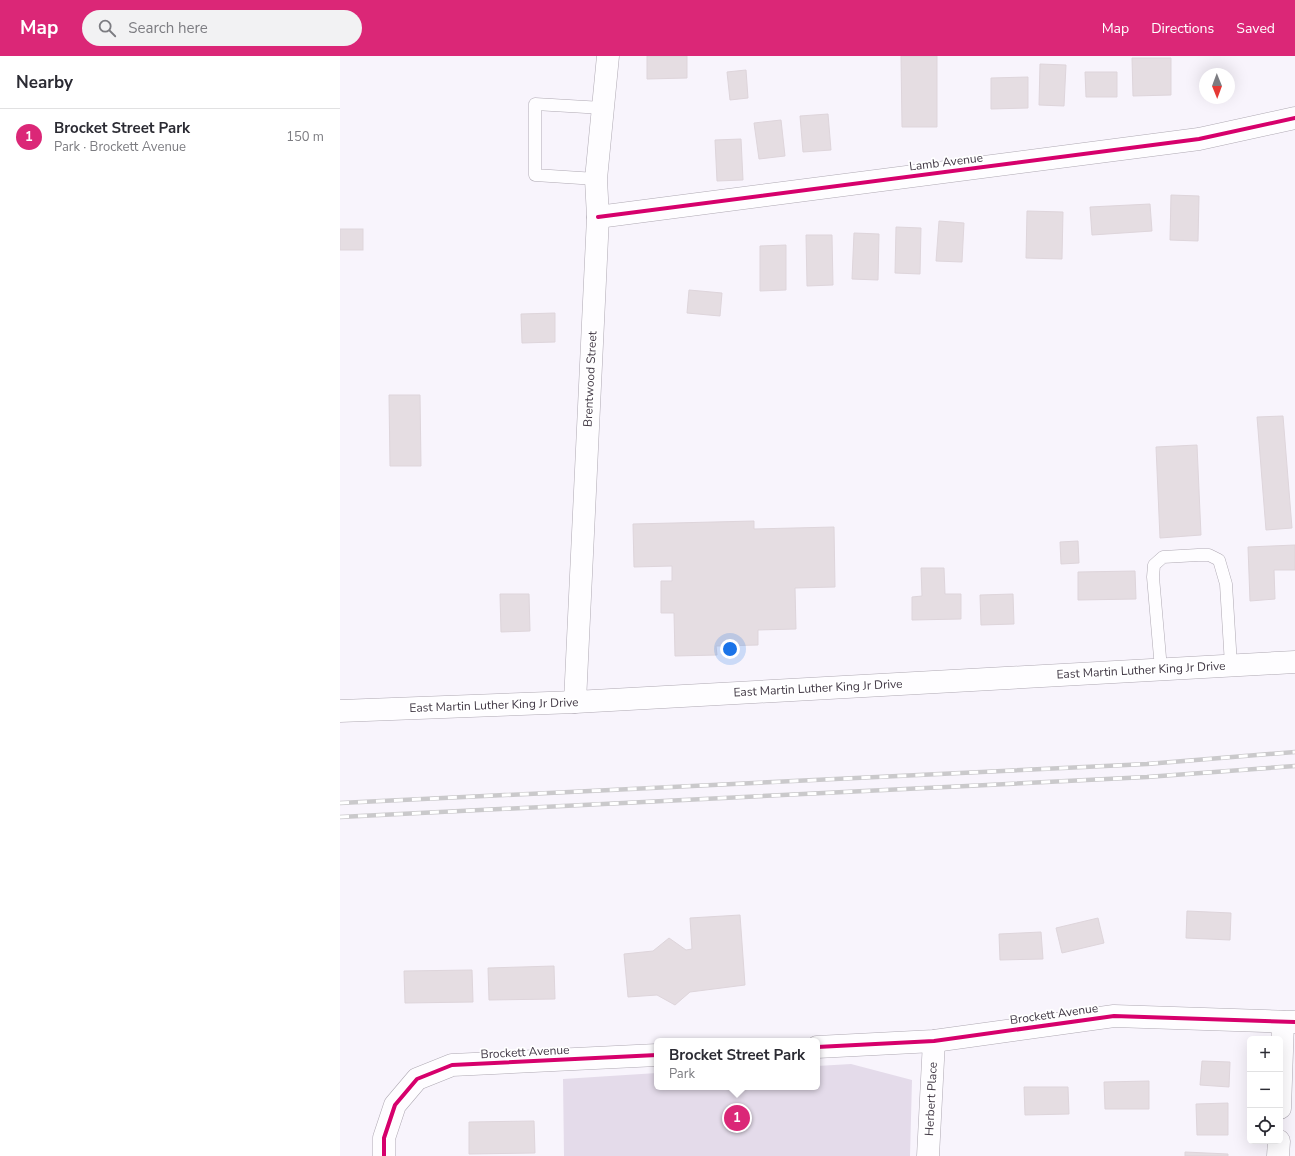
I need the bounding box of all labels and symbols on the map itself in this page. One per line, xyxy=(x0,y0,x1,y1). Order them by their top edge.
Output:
north arrow xyxy=(1199,68,1235,104)
street label: Lamb Avenue xyxy=(908,150,984,174)
street label: Brentwood Street xyxy=(579,330,601,427)
your location xyxy=(720,639,740,659)
street label: East Martin Luther King Jr Drive xyxy=(1056,658,1226,682)
street label: East Martin Luther King Jr Drive xyxy=(733,676,903,700)
street label: East Martin Luther King Jr Drive xyxy=(409,694,579,716)
street label: Brockett Avenue xyxy=(1009,1000,1099,1028)
street label: Brockett Avenue xyxy=(480,1042,570,1062)
street label: Herbert Place xyxy=(921,1061,941,1137)
pin: 1 xyxy=(724,1103,750,1133)

